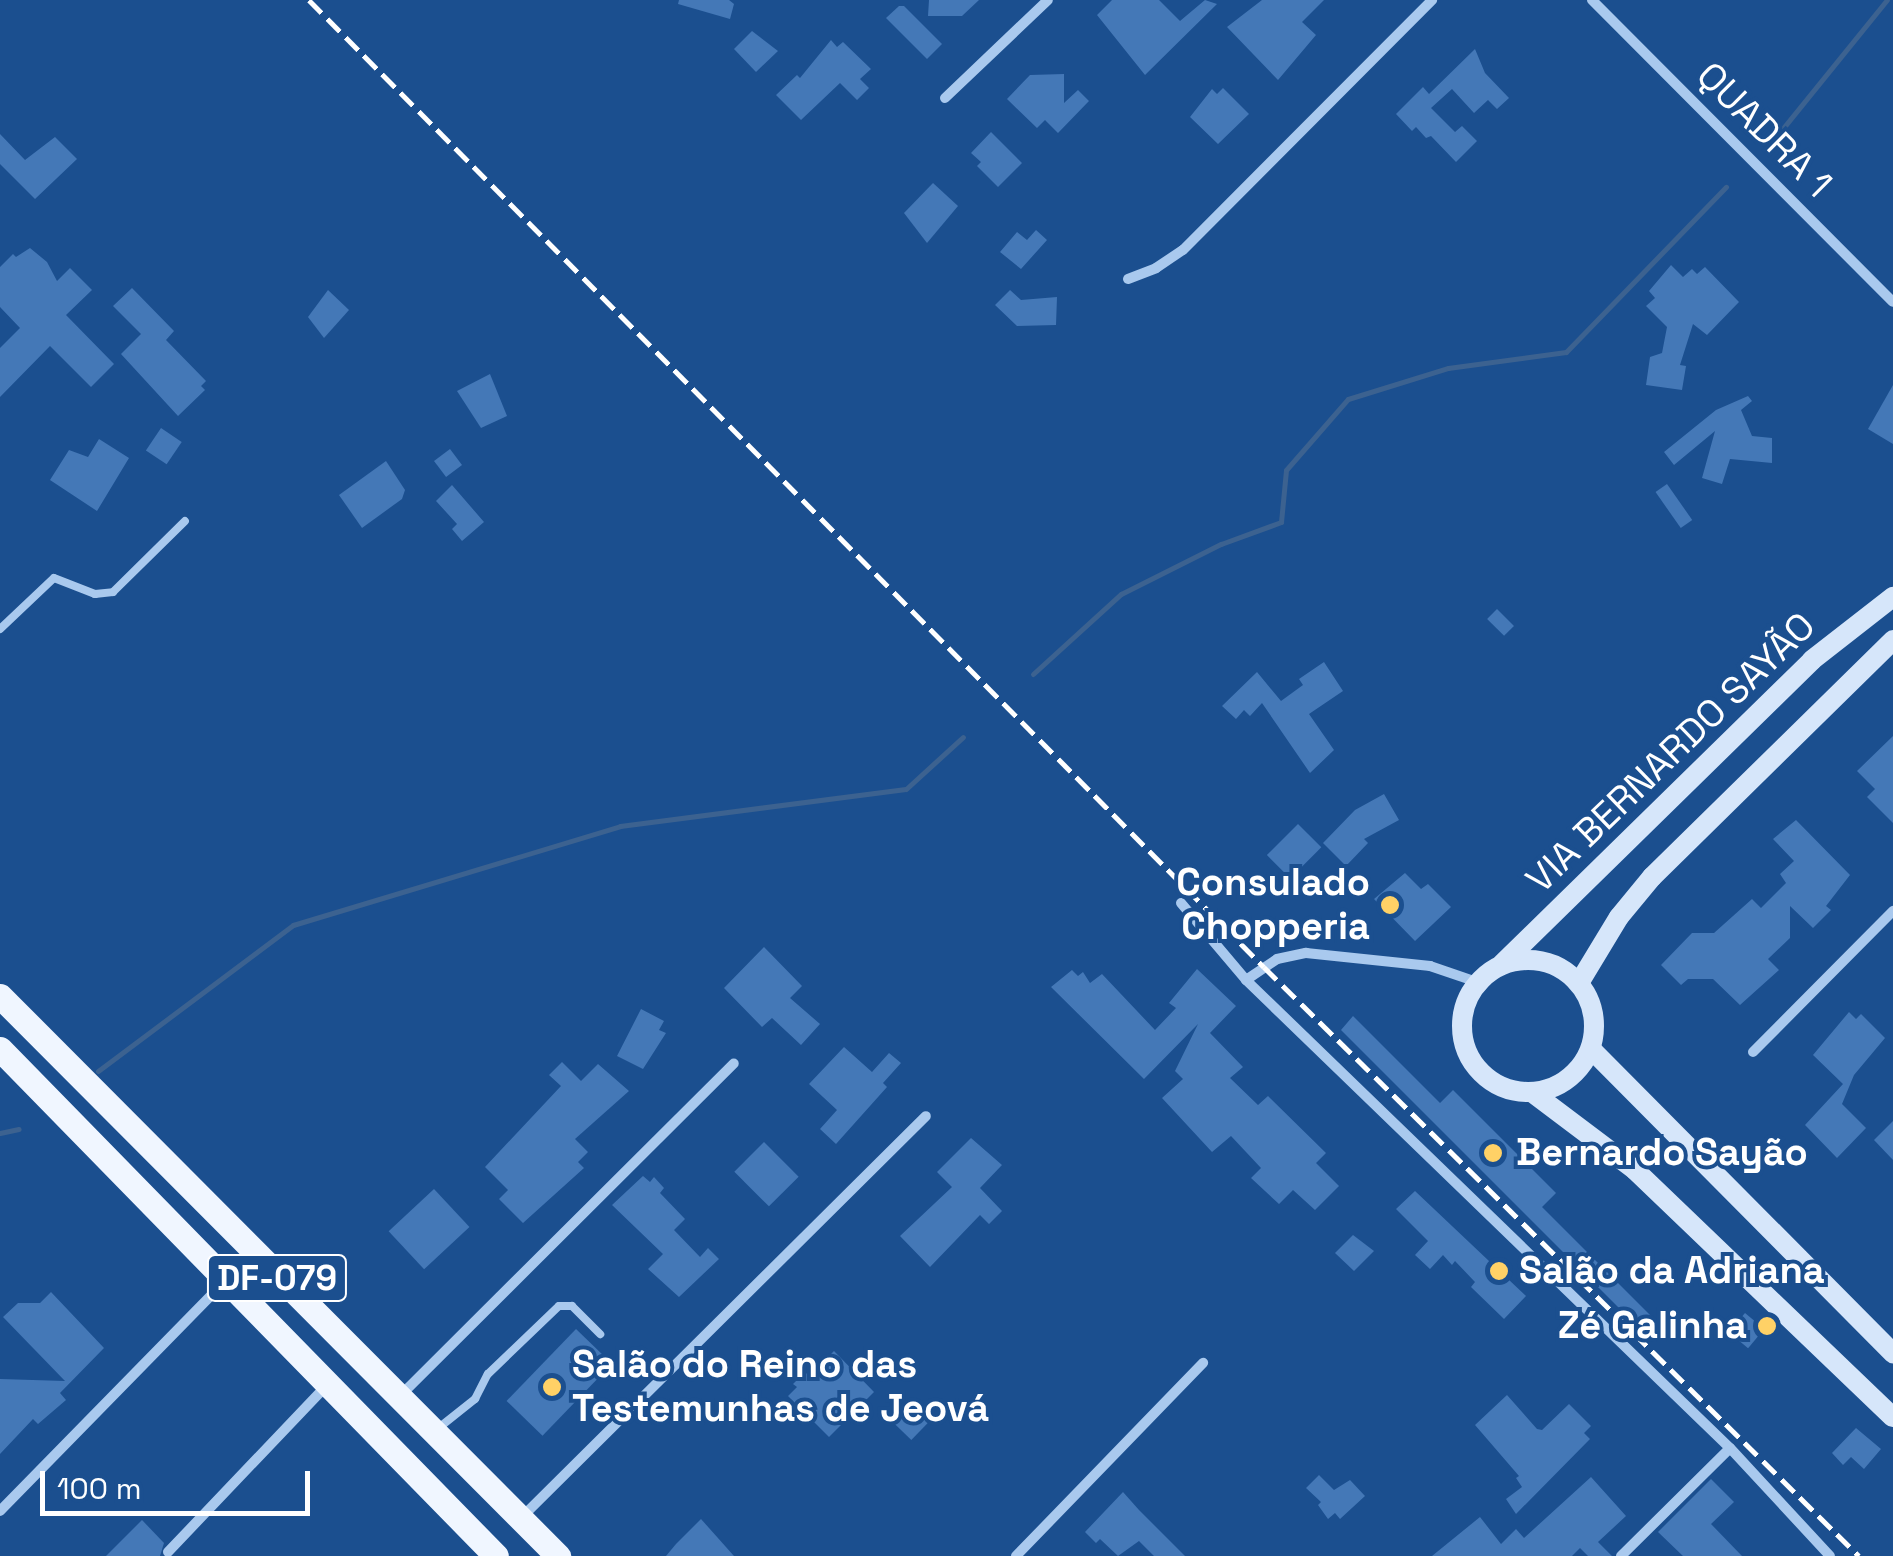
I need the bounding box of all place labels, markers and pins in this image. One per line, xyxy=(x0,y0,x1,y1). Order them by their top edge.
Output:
place label: Consulado Chopperia xyxy=(1176,860,1370,949)
marker: Consulado Chopperia xyxy=(1379,894,1401,916)
place label: Bernardo Sayão xyxy=(1516,1130,1808,1176)
marker: Bernardo Sayão xyxy=(1480,1140,1506,1166)
place label: Salão da Adriana xyxy=(1519,1248,1825,1294)
marker: Salão da Adriana xyxy=(1488,1260,1510,1282)
place label: Zé Galinha xyxy=(1558,1303,1747,1349)
marker: Zé Galinha xyxy=(1756,1315,1778,1337)
place label: Salão do Reino das Testemunhas de Jeová xyxy=(572,1342,989,1432)
marker: Salão do Reino das Testemunhas de Jeová xyxy=(541,1376,563,1398)

